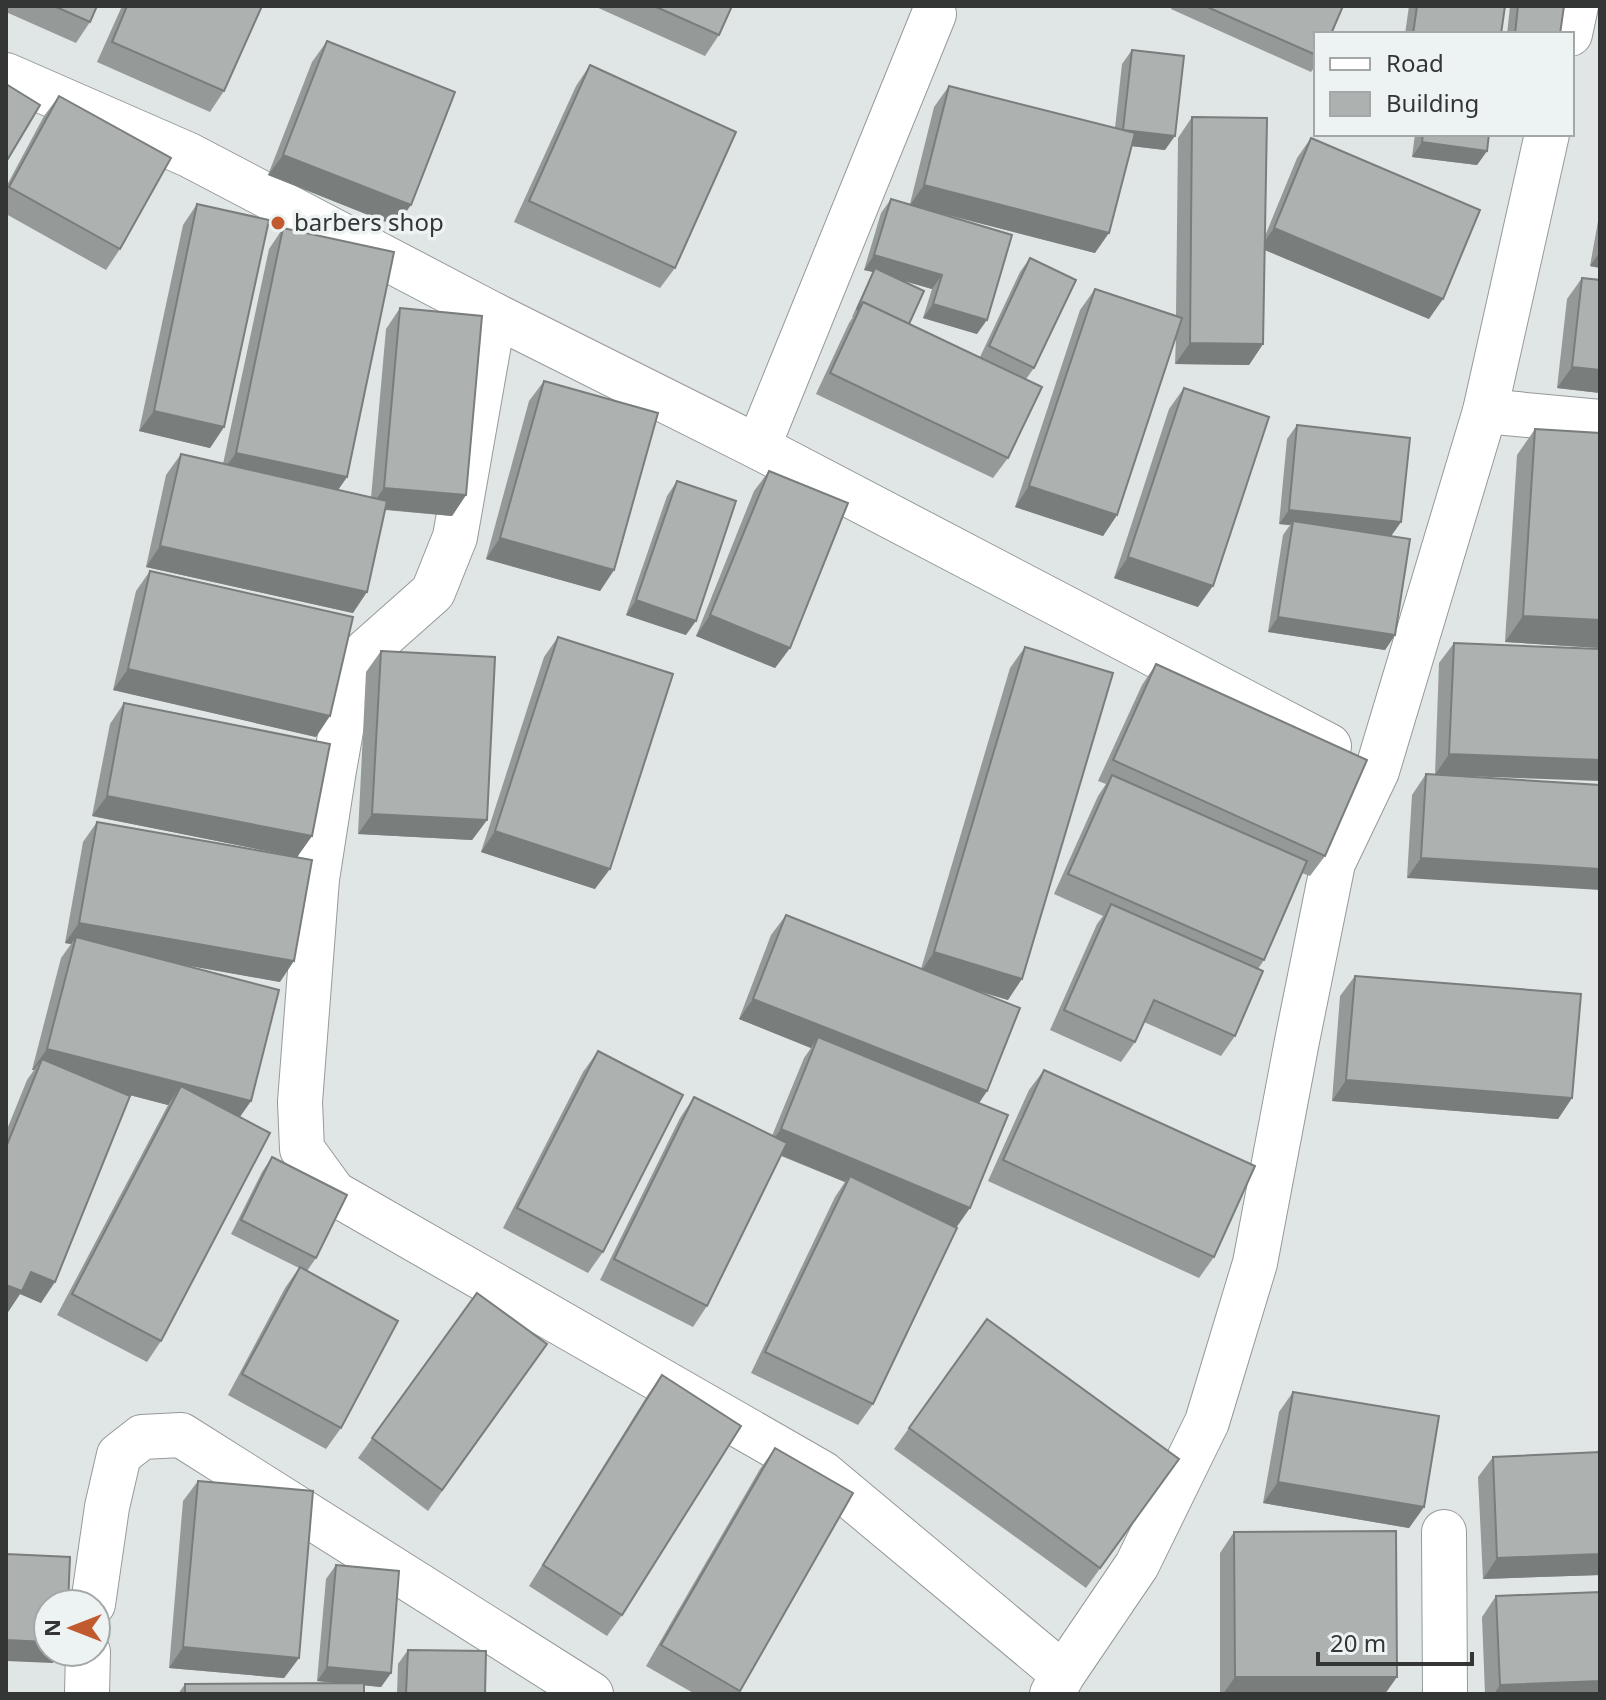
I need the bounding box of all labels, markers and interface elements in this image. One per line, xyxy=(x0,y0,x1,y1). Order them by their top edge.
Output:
legend xyxy=(1314,32,1574,136)
text: Road xyxy=(1386,46,1444,79)
text: Building xyxy=(1386,86,1479,119)
place label: barbers shop xyxy=(294,205,444,238)
marker: barbers shop xyxy=(269,214,287,232)
north arrow xyxy=(32,1588,112,1668)
scale bar xyxy=(1318,1616,1472,1666)
text: N xyxy=(36,1619,66,1637)
text: 20 m xyxy=(1330,1626,1386,1659)

